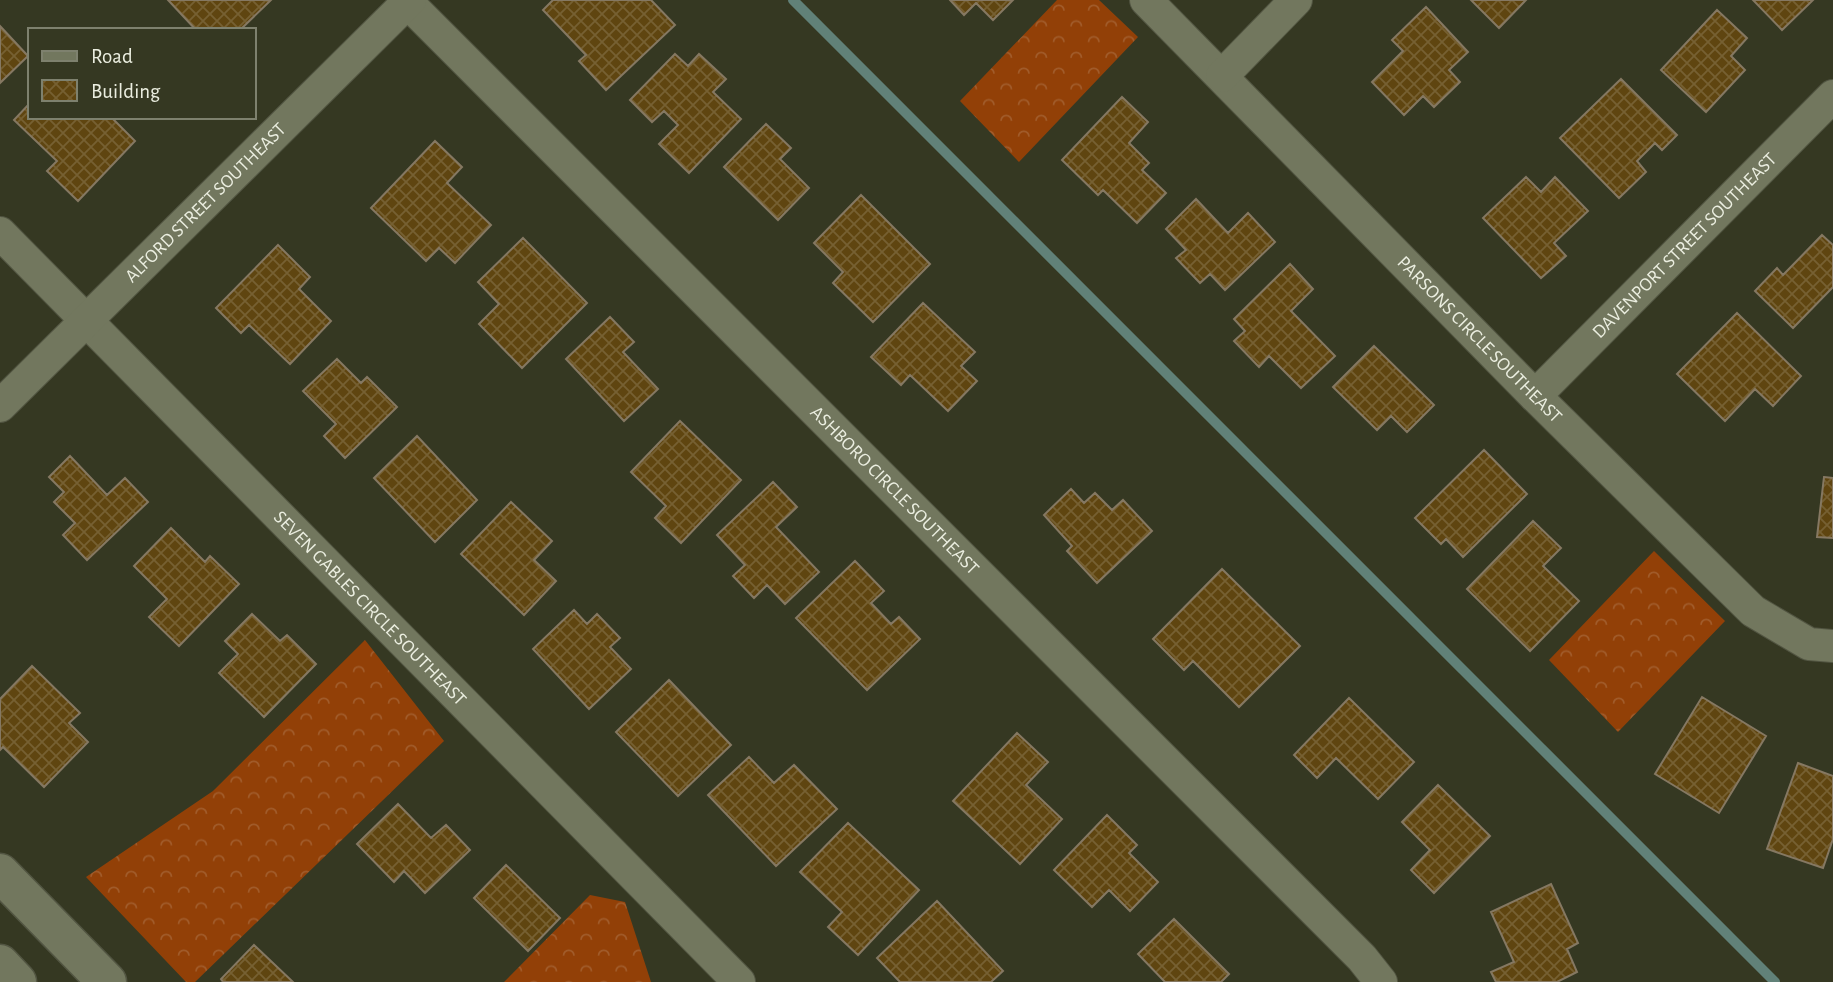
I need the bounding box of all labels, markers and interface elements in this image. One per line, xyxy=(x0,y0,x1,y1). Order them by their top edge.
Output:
legend xyxy=(28,28,256,119)
text: Road xyxy=(91,46,133,67)
text: Building xyxy=(91,81,161,102)
street label: ALFORD STREET SOUTHEAST xyxy=(121,119,289,286)
street label: DAVENPORT STREET SOUTHEAST xyxy=(1589,149,1780,342)
street label: PARSONS CIRCLE SOUTHEAST xyxy=(1394,252,1566,426)
street label: ASHBORO CIRCLE SOUTHEAST xyxy=(807,402,983,578)
street label: SEVEN GABLES CIRCLE SOUTHEAST xyxy=(270,507,470,709)

